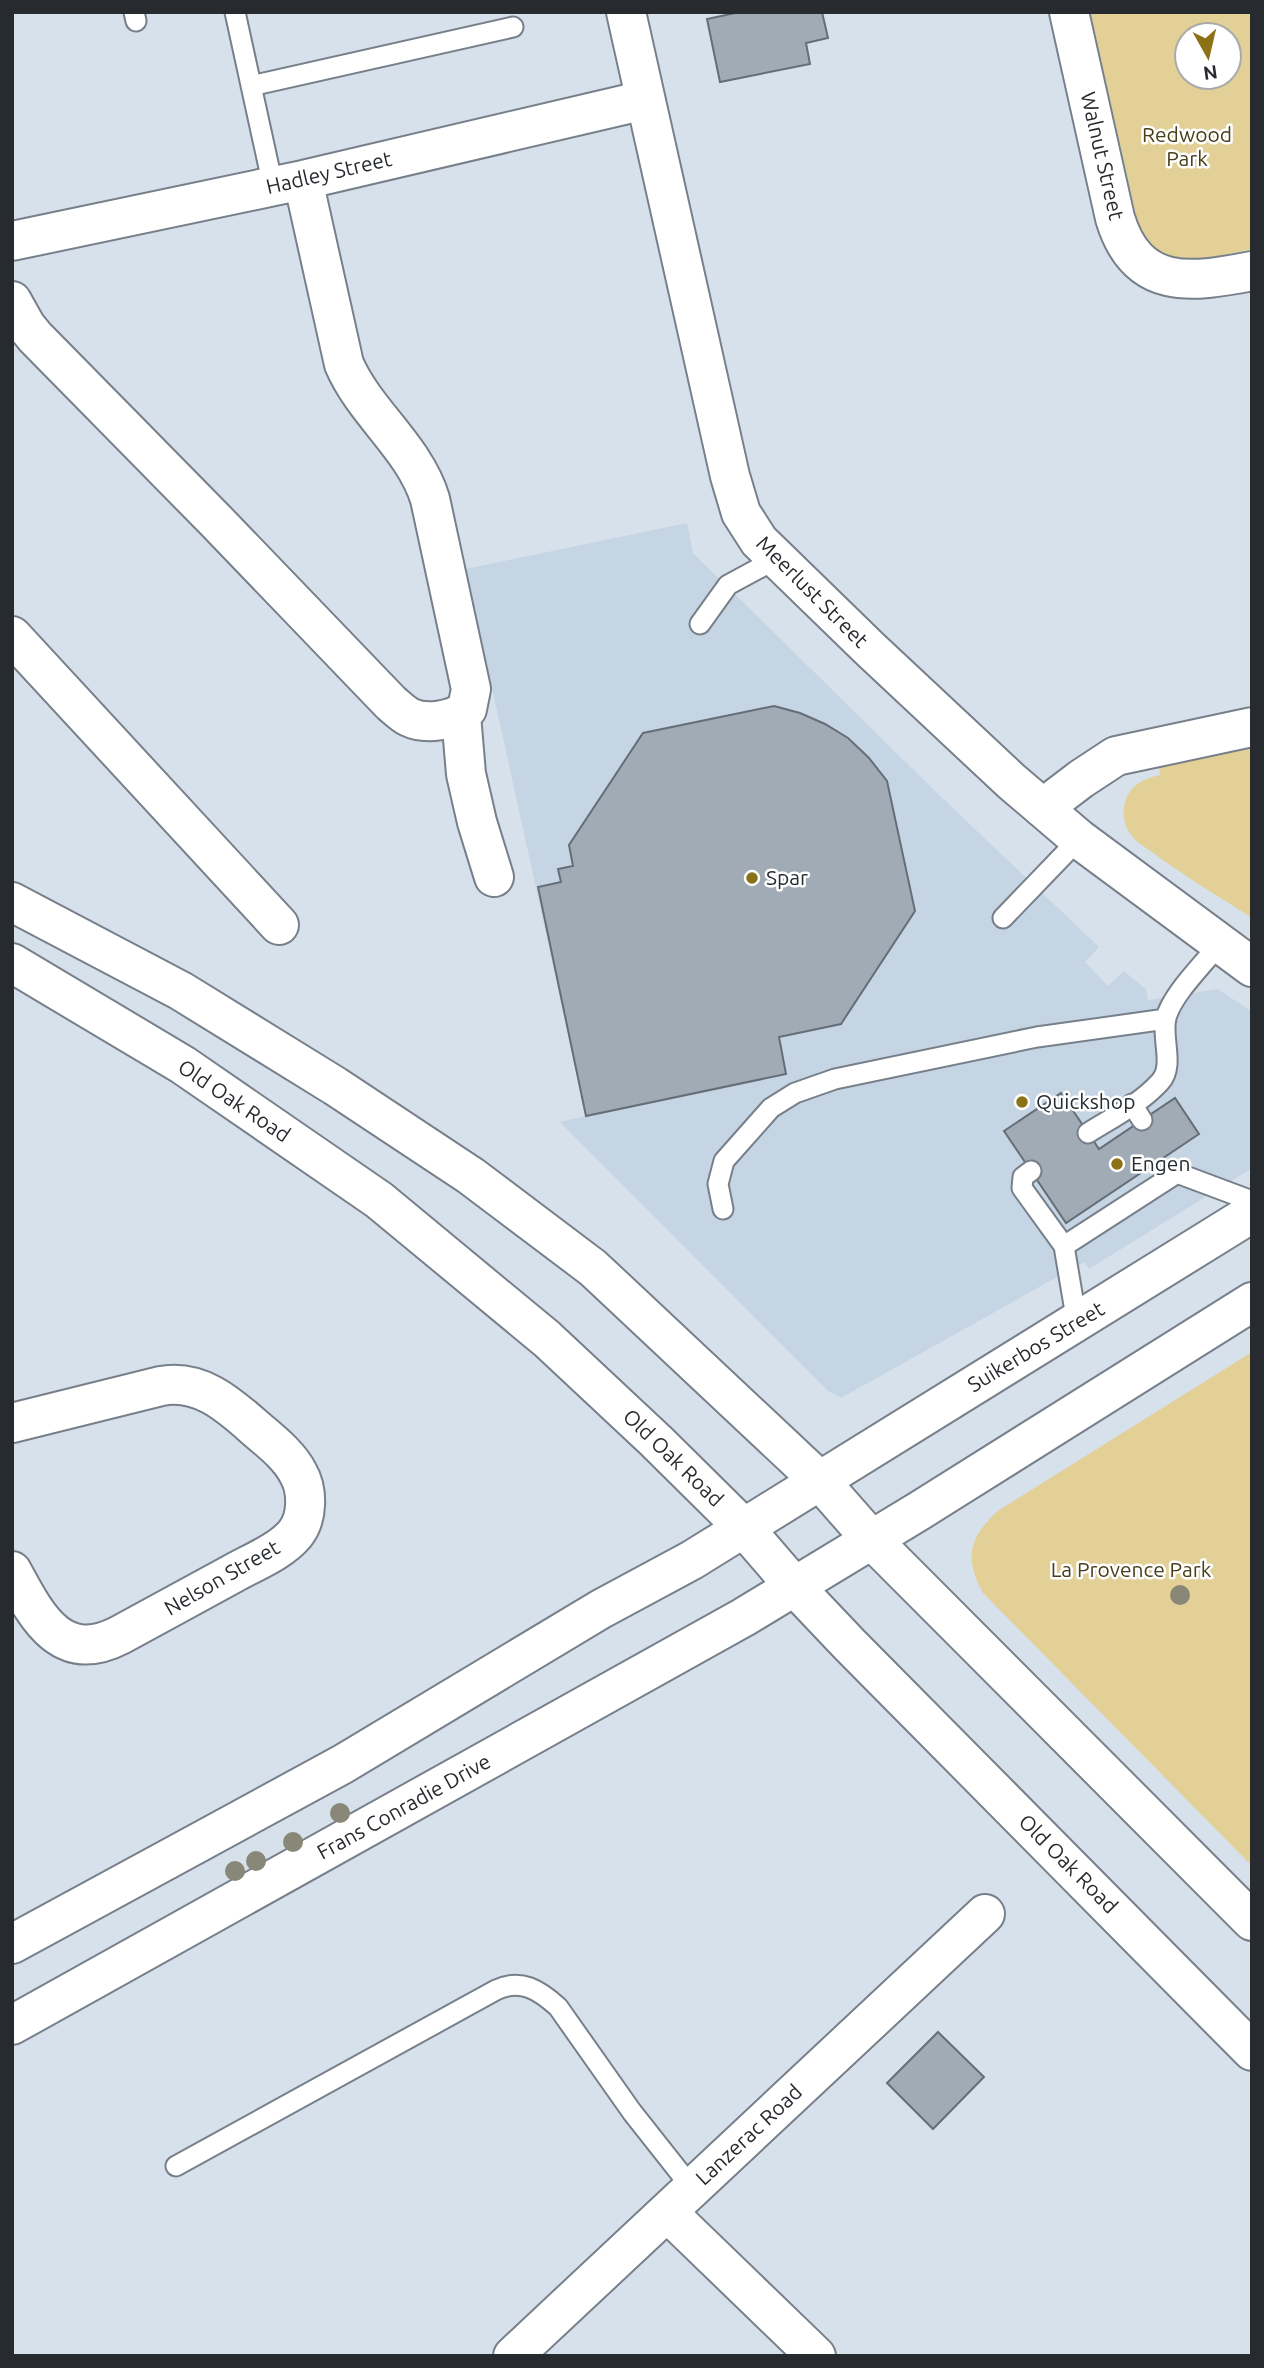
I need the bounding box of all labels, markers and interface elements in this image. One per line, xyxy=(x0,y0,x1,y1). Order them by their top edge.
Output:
north arrow xyxy=(1173,21,1243,91)
text: N xyxy=(1202,61,1219,85)
street label: Walnut Street xyxy=(1077,89,1129,222)
park label: Redwood Park xyxy=(1142,122,1232,170)
street label: Hadley Street xyxy=(264,146,394,198)
street label: Meerlust Street xyxy=(752,531,873,652)
place label: Spar xyxy=(766,865,808,889)
marker: Spar xyxy=(744,870,760,886)
street label: Old Oak Road xyxy=(174,1054,295,1146)
place label: Quickshop xyxy=(1036,1089,1135,1113)
marker: Quickshop xyxy=(1014,1094,1030,1110)
place label: Engen xyxy=(1131,1151,1190,1175)
marker: Engen xyxy=(1109,1156,1125,1172)
street label: Suikerbos Street xyxy=(963,1296,1108,1396)
street label: Old Oak Road xyxy=(619,1404,729,1511)
street label: Nelson Street xyxy=(160,1535,283,1620)
park label: La Provence Park xyxy=(1051,1557,1212,1581)
street label: Frans Conradie Drive xyxy=(313,1748,494,1864)
street label: Old Oak Road xyxy=(1014,1809,1123,1918)
street label: Lanzerac Road xyxy=(690,2079,806,2190)

